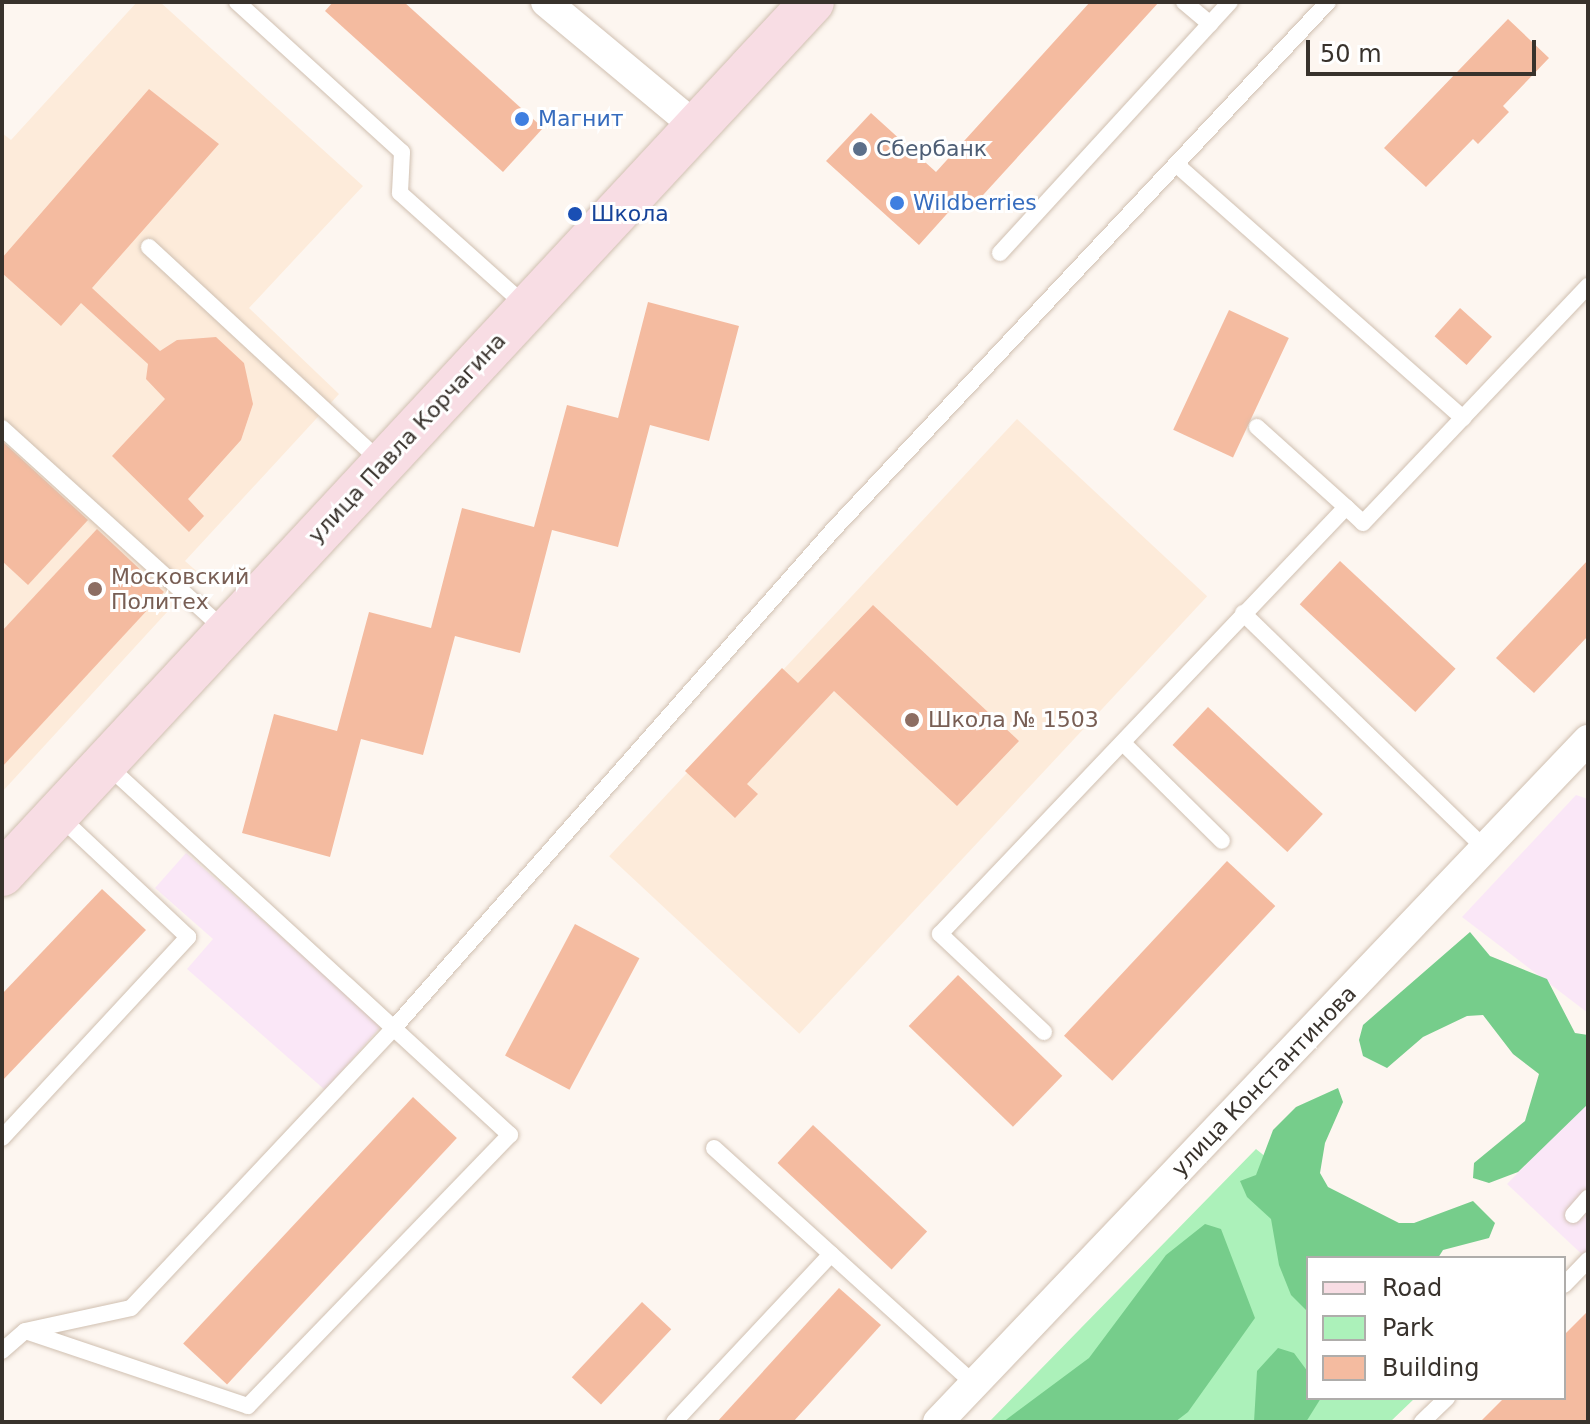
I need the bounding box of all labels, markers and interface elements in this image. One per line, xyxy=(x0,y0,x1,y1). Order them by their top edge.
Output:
scale bar xyxy=(1310,24,1540,74)
text: 50 m xyxy=(1320,40,1382,68)
place label: Магнит xyxy=(538,106,624,132)
marker: Магнит xyxy=(513,110,531,128)
place label: Сбербанк xyxy=(876,136,987,162)
marker: Сбербанк xyxy=(851,140,869,158)
place label: Wildberries xyxy=(913,190,1037,216)
marker: Wildberries xyxy=(888,194,906,212)
place label: Школа xyxy=(591,201,669,227)
marker: Школа xyxy=(566,205,584,223)
street label: улица Павла Корчагина xyxy=(303,327,511,549)
place label: Московский Политех xyxy=(111,563,249,614)
marker: Московский Политех xyxy=(86,580,104,598)
place label: Школа № 1503 xyxy=(928,707,1099,733)
marker: Школа № 1503 xyxy=(903,711,921,729)
street label: улица Константинова xyxy=(1166,980,1362,1182)
legend xyxy=(1306,1256,1566,1400)
text: Road xyxy=(1382,1274,1442,1302)
text: Park xyxy=(1382,1314,1434,1342)
text: Building xyxy=(1382,1354,1479,1382)

